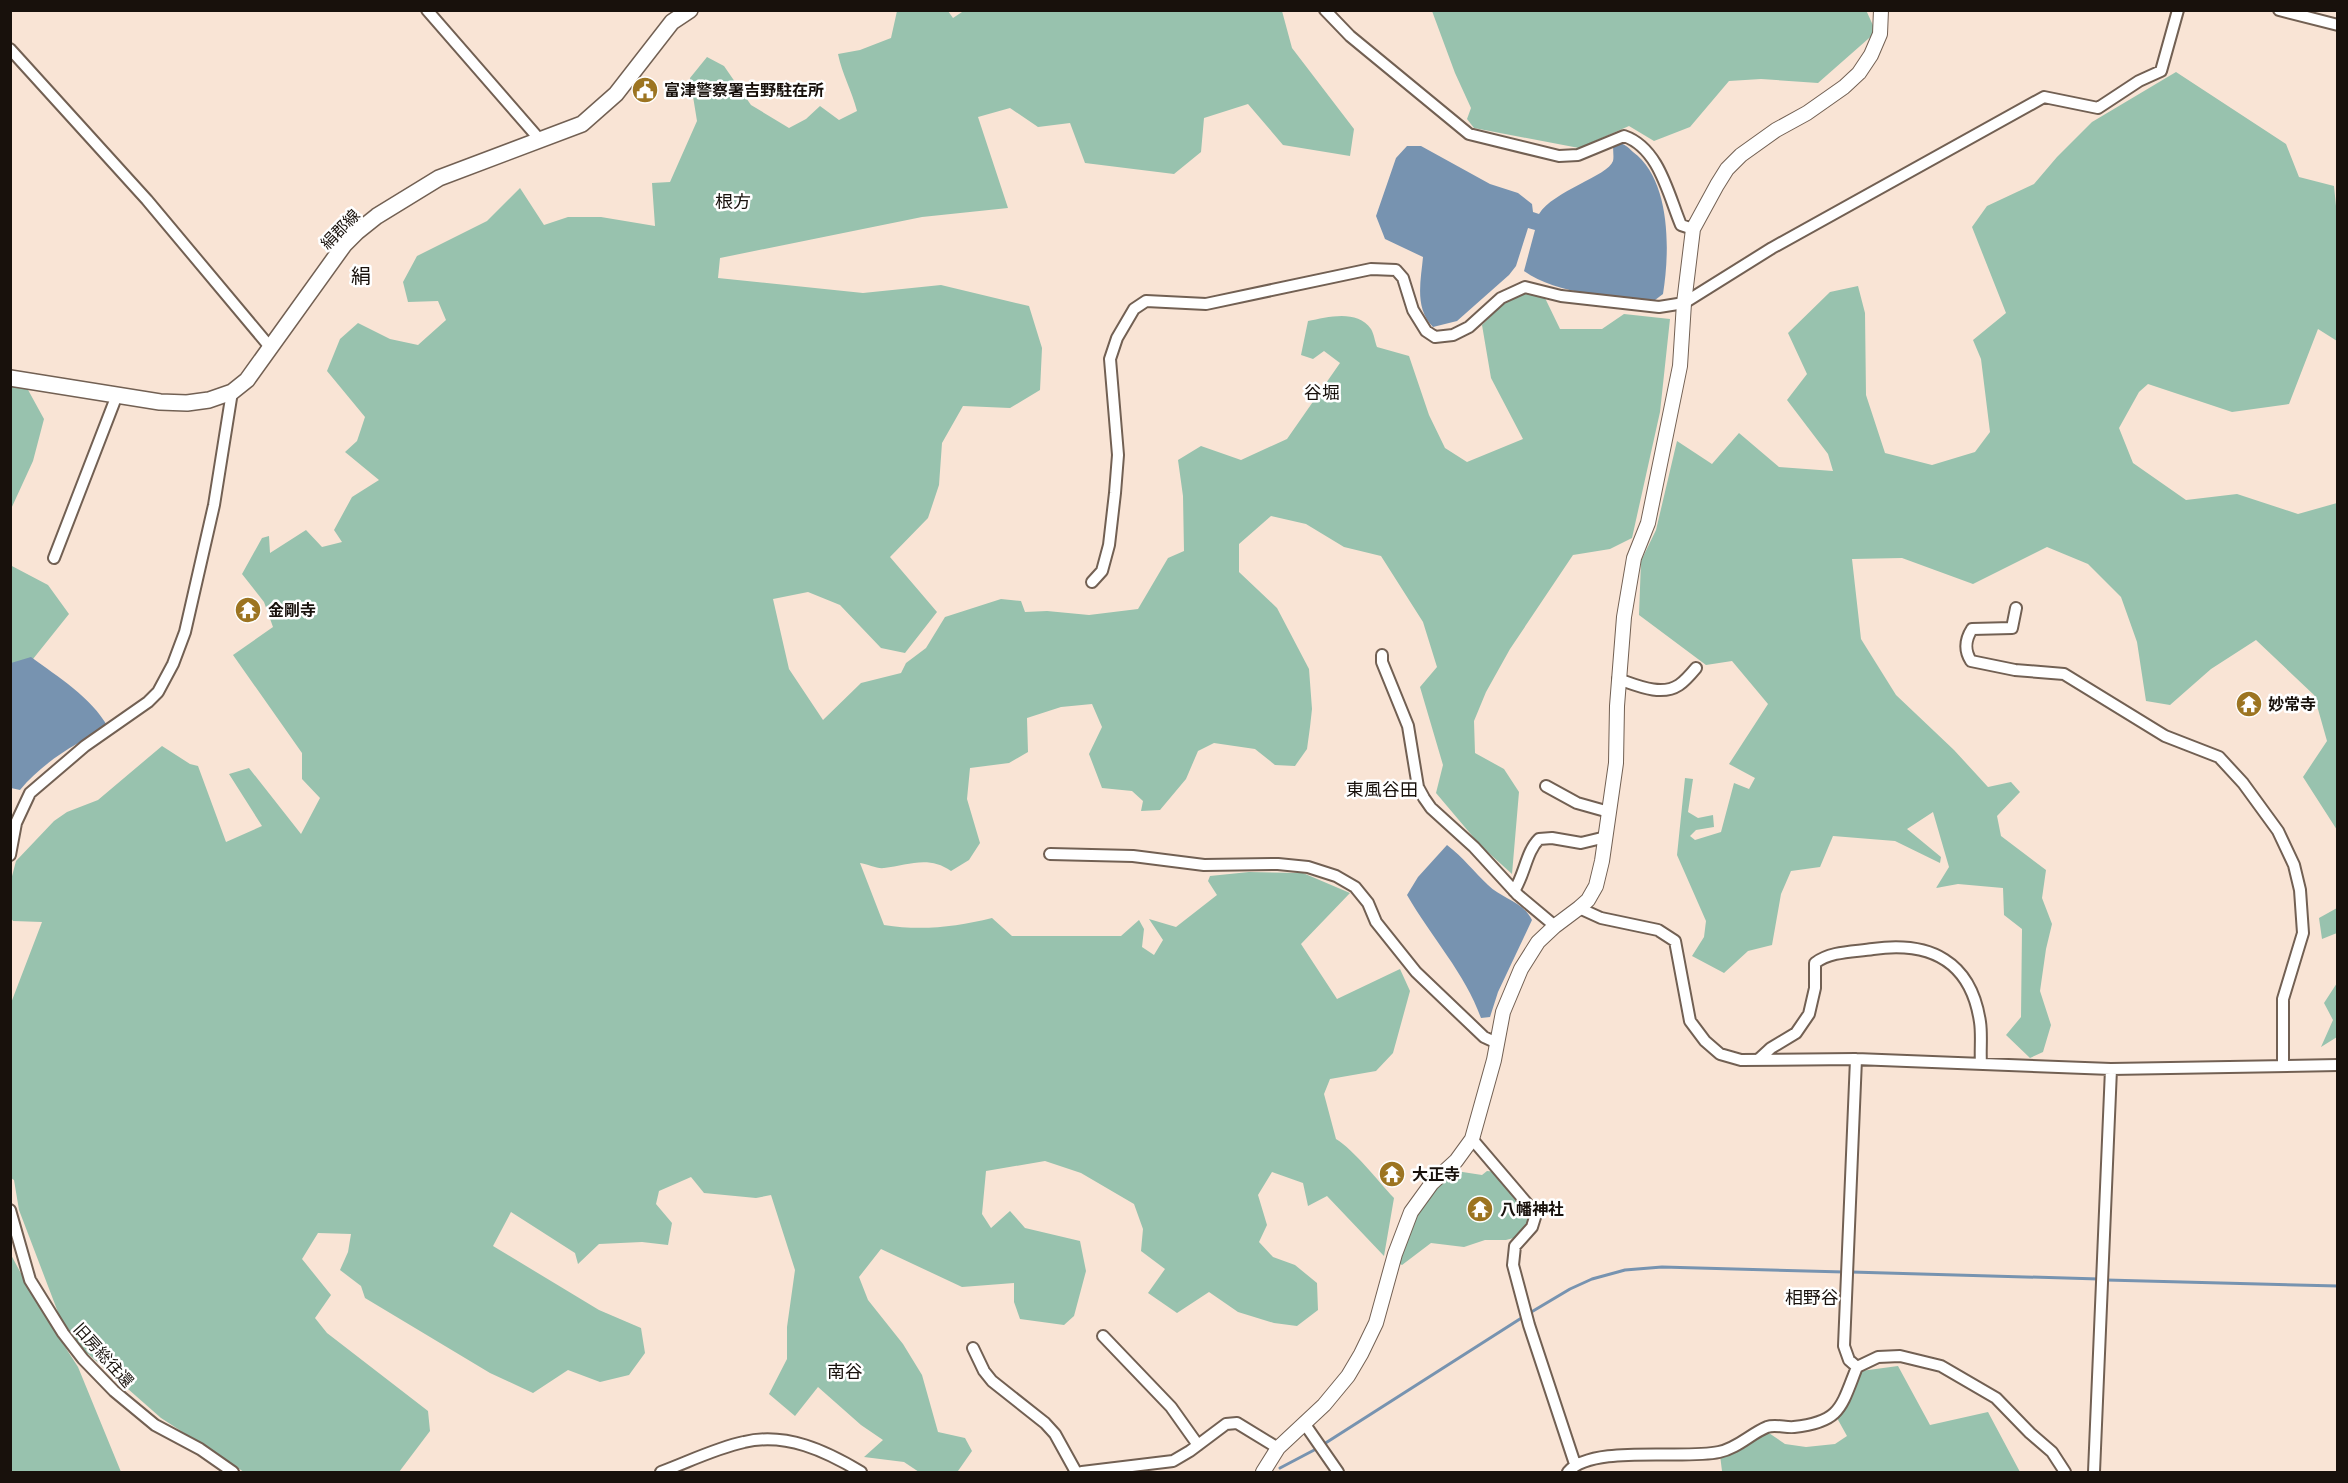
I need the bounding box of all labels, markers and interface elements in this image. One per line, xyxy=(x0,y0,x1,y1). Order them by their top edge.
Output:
public building icon: 富津警察署吉野駐在所 xyxy=(630,75,660,105)
place label: 富津警察署吉野駐在所 xyxy=(664,80,824,100)
district label: 根方 xyxy=(715,190,751,213)
street label: 絹郡線 xyxy=(316,205,364,253)
district label: 絹 xyxy=(351,262,371,289)
district label: 谷堀 xyxy=(1304,381,1340,404)
temple icon: 金剛寺 xyxy=(233,595,263,625)
place label: 金剛寺 xyxy=(268,600,316,620)
temple icon: 妙常寺 xyxy=(2234,689,2264,719)
place label: 妙常寺 xyxy=(2268,694,2316,714)
district label: 東風谷田 xyxy=(1346,778,1418,801)
temple icon: 大正寺 xyxy=(1377,1159,1407,1189)
place label: 大正寺 xyxy=(1412,1164,1460,1184)
temple icon: 八幡神社 xyxy=(1465,1194,1495,1224)
place label: 八幡神社 xyxy=(1500,1199,1564,1219)
district label: 相野谷 xyxy=(1785,1286,1839,1309)
street label: 旧房総往還 xyxy=(70,1319,138,1391)
district label: 南谷 xyxy=(827,1360,863,1383)

